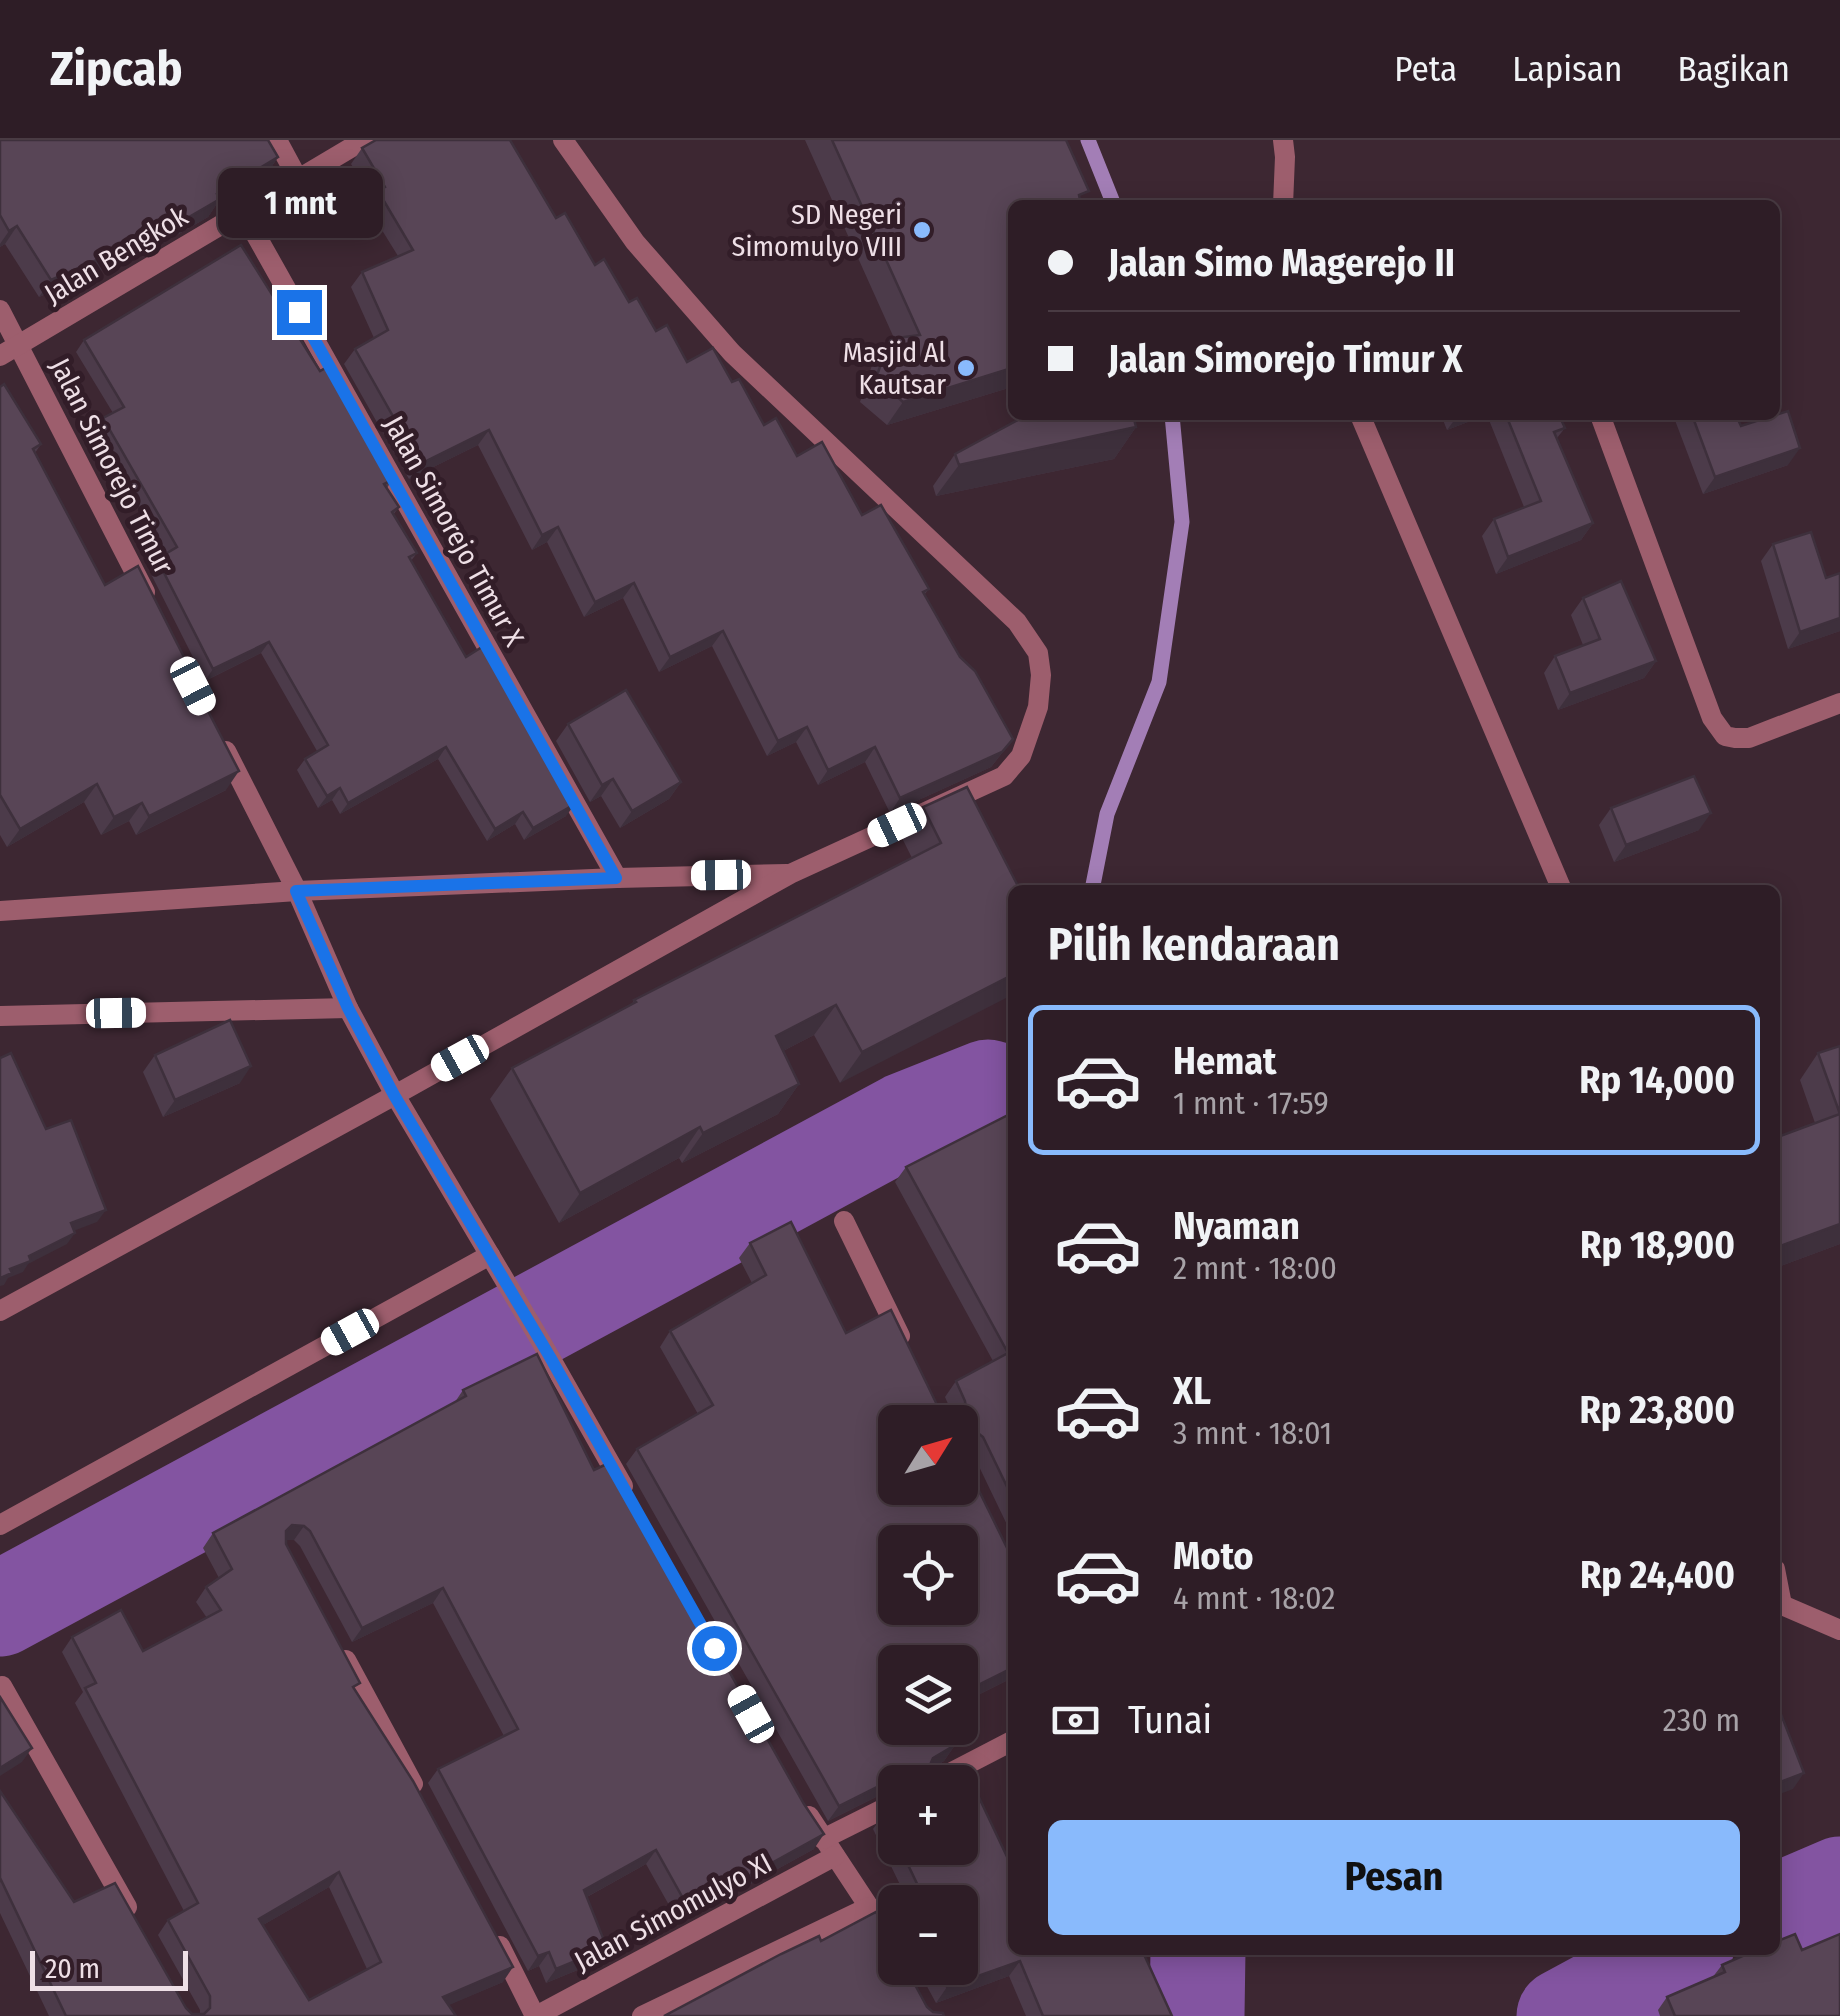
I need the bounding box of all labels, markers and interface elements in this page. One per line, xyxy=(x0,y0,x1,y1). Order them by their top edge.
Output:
text: Zipcab xyxy=(50,40,182,98)
text: Peta xyxy=(1394,48,1457,90)
text: Lapisan xyxy=(1512,48,1622,90)
text: Bagikan xyxy=(1677,48,1790,90)
callout: 1 mnt xyxy=(216,167,382,237)
text: 1 mnt xyxy=(264,184,337,222)
place label: SD Negeri Simomulyo VIII xyxy=(732,198,902,263)
street label: Jalan Bengkok xyxy=(38,199,194,311)
marker: SD Negeri Simomulyo VIII xyxy=(911,219,933,241)
text: Jalan Simo Magerejo II xyxy=(1108,240,1455,286)
route end xyxy=(277,290,322,335)
place label: Masjid Al Kautsar xyxy=(843,336,946,401)
text: Jalan Simorejo Timur X xyxy=(1108,336,1463,382)
street label: Jalan Simorejo Timur xyxy=(43,353,181,580)
marker: Masjid Al Kautsar xyxy=(955,357,977,379)
street label: Jalan Simorejo Timur X xyxy=(377,410,531,652)
car xyxy=(166,652,220,720)
car xyxy=(863,799,931,851)
car xyxy=(691,859,751,891)
text: Pilih kendaraan xyxy=(1048,918,1340,972)
car xyxy=(86,997,146,1029)
car xyxy=(426,1030,494,1086)
icon: car xyxy=(1053,1035,1143,1125)
text: Hemat xyxy=(1173,1038,1276,1084)
text: Rp 14,000 xyxy=(1579,1057,1735,1103)
text: 1 mnt · 17:59 xyxy=(1173,1084,1329,1122)
icon: car xyxy=(1053,1200,1143,1290)
text: Nyaman xyxy=(1173,1203,1300,1249)
text: Rp 18,900 xyxy=(1580,1222,1735,1268)
text: 2 mnt · 18:00 xyxy=(1173,1249,1337,1287)
car xyxy=(316,1304,384,1360)
icon: car xyxy=(1053,1365,1143,1455)
text: XL xyxy=(1173,1368,1211,1414)
text: Rp 23,800 xyxy=(1579,1387,1735,1433)
north arrow xyxy=(878,1405,978,1505)
map controls xyxy=(878,1405,978,1985)
text: 3 mnt · 18:01 xyxy=(1173,1414,1332,1452)
button: locate xyxy=(878,1525,978,1625)
icon: car xyxy=(1053,1530,1143,1620)
text: Moto xyxy=(1173,1533,1254,1579)
text: Rp 24,400 xyxy=(1580,1552,1735,1598)
text: 4 mnt · 18:02 xyxy=(1173,1579,1335,1617)
route start xyxy=(692,1626,737,1671)
button: layers xyxy=(878,1645,978,1745)
car xyxy=(723,1680,779,1748)
icon: cash xyxy=(1048,1693,1103,1748)
text: Tunai xyxy=(1128,1697,1212,1743)
text: 230 m xyxy=(1663,1701,1740,1739)
button: + xyxy=(878,1765,978,1865)
button: Pesan xyxy=(1048,1820,1740,1935)
street label: Jalan Simomulyo XI xyxy=(569,1846,777,1978)
button: − xyxy=(878,1885,978,1985)
scale bar xyxy=(30,1946,188,1990)
text: 20 m xyxy=(45,1952,100,1985)

